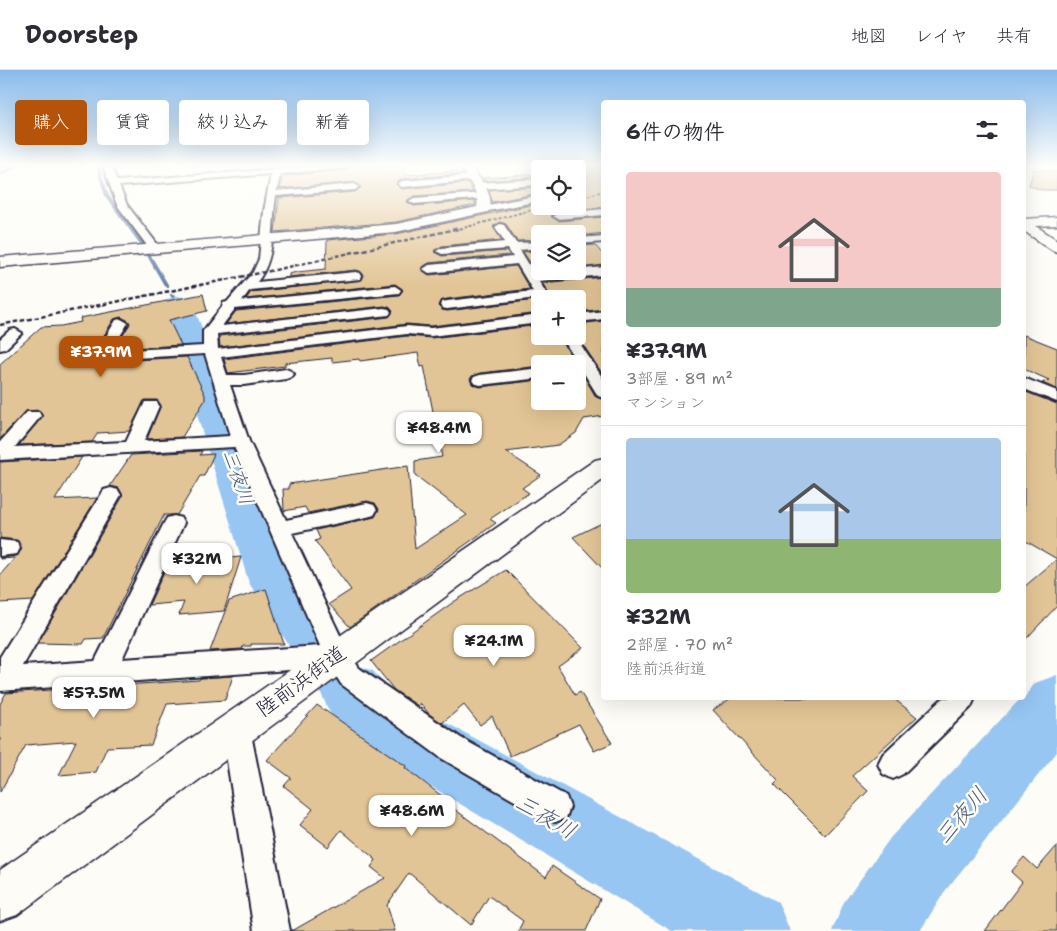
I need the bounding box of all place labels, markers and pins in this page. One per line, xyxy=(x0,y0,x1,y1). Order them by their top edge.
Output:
pin: ¥37.9M xyxy=(60,336,142,378)
pin: ¥48.4M xyxy=(398,412,480,454)
pin: ¥32M xyxy=(167,542,227,585)
pin: ¥24.1M xyxy=(453,624,535,667)
pin: ¥57.5M xyxy=(53,676,135,719)
pin: ¥48.6M xyxy=(371,794,453,837)

